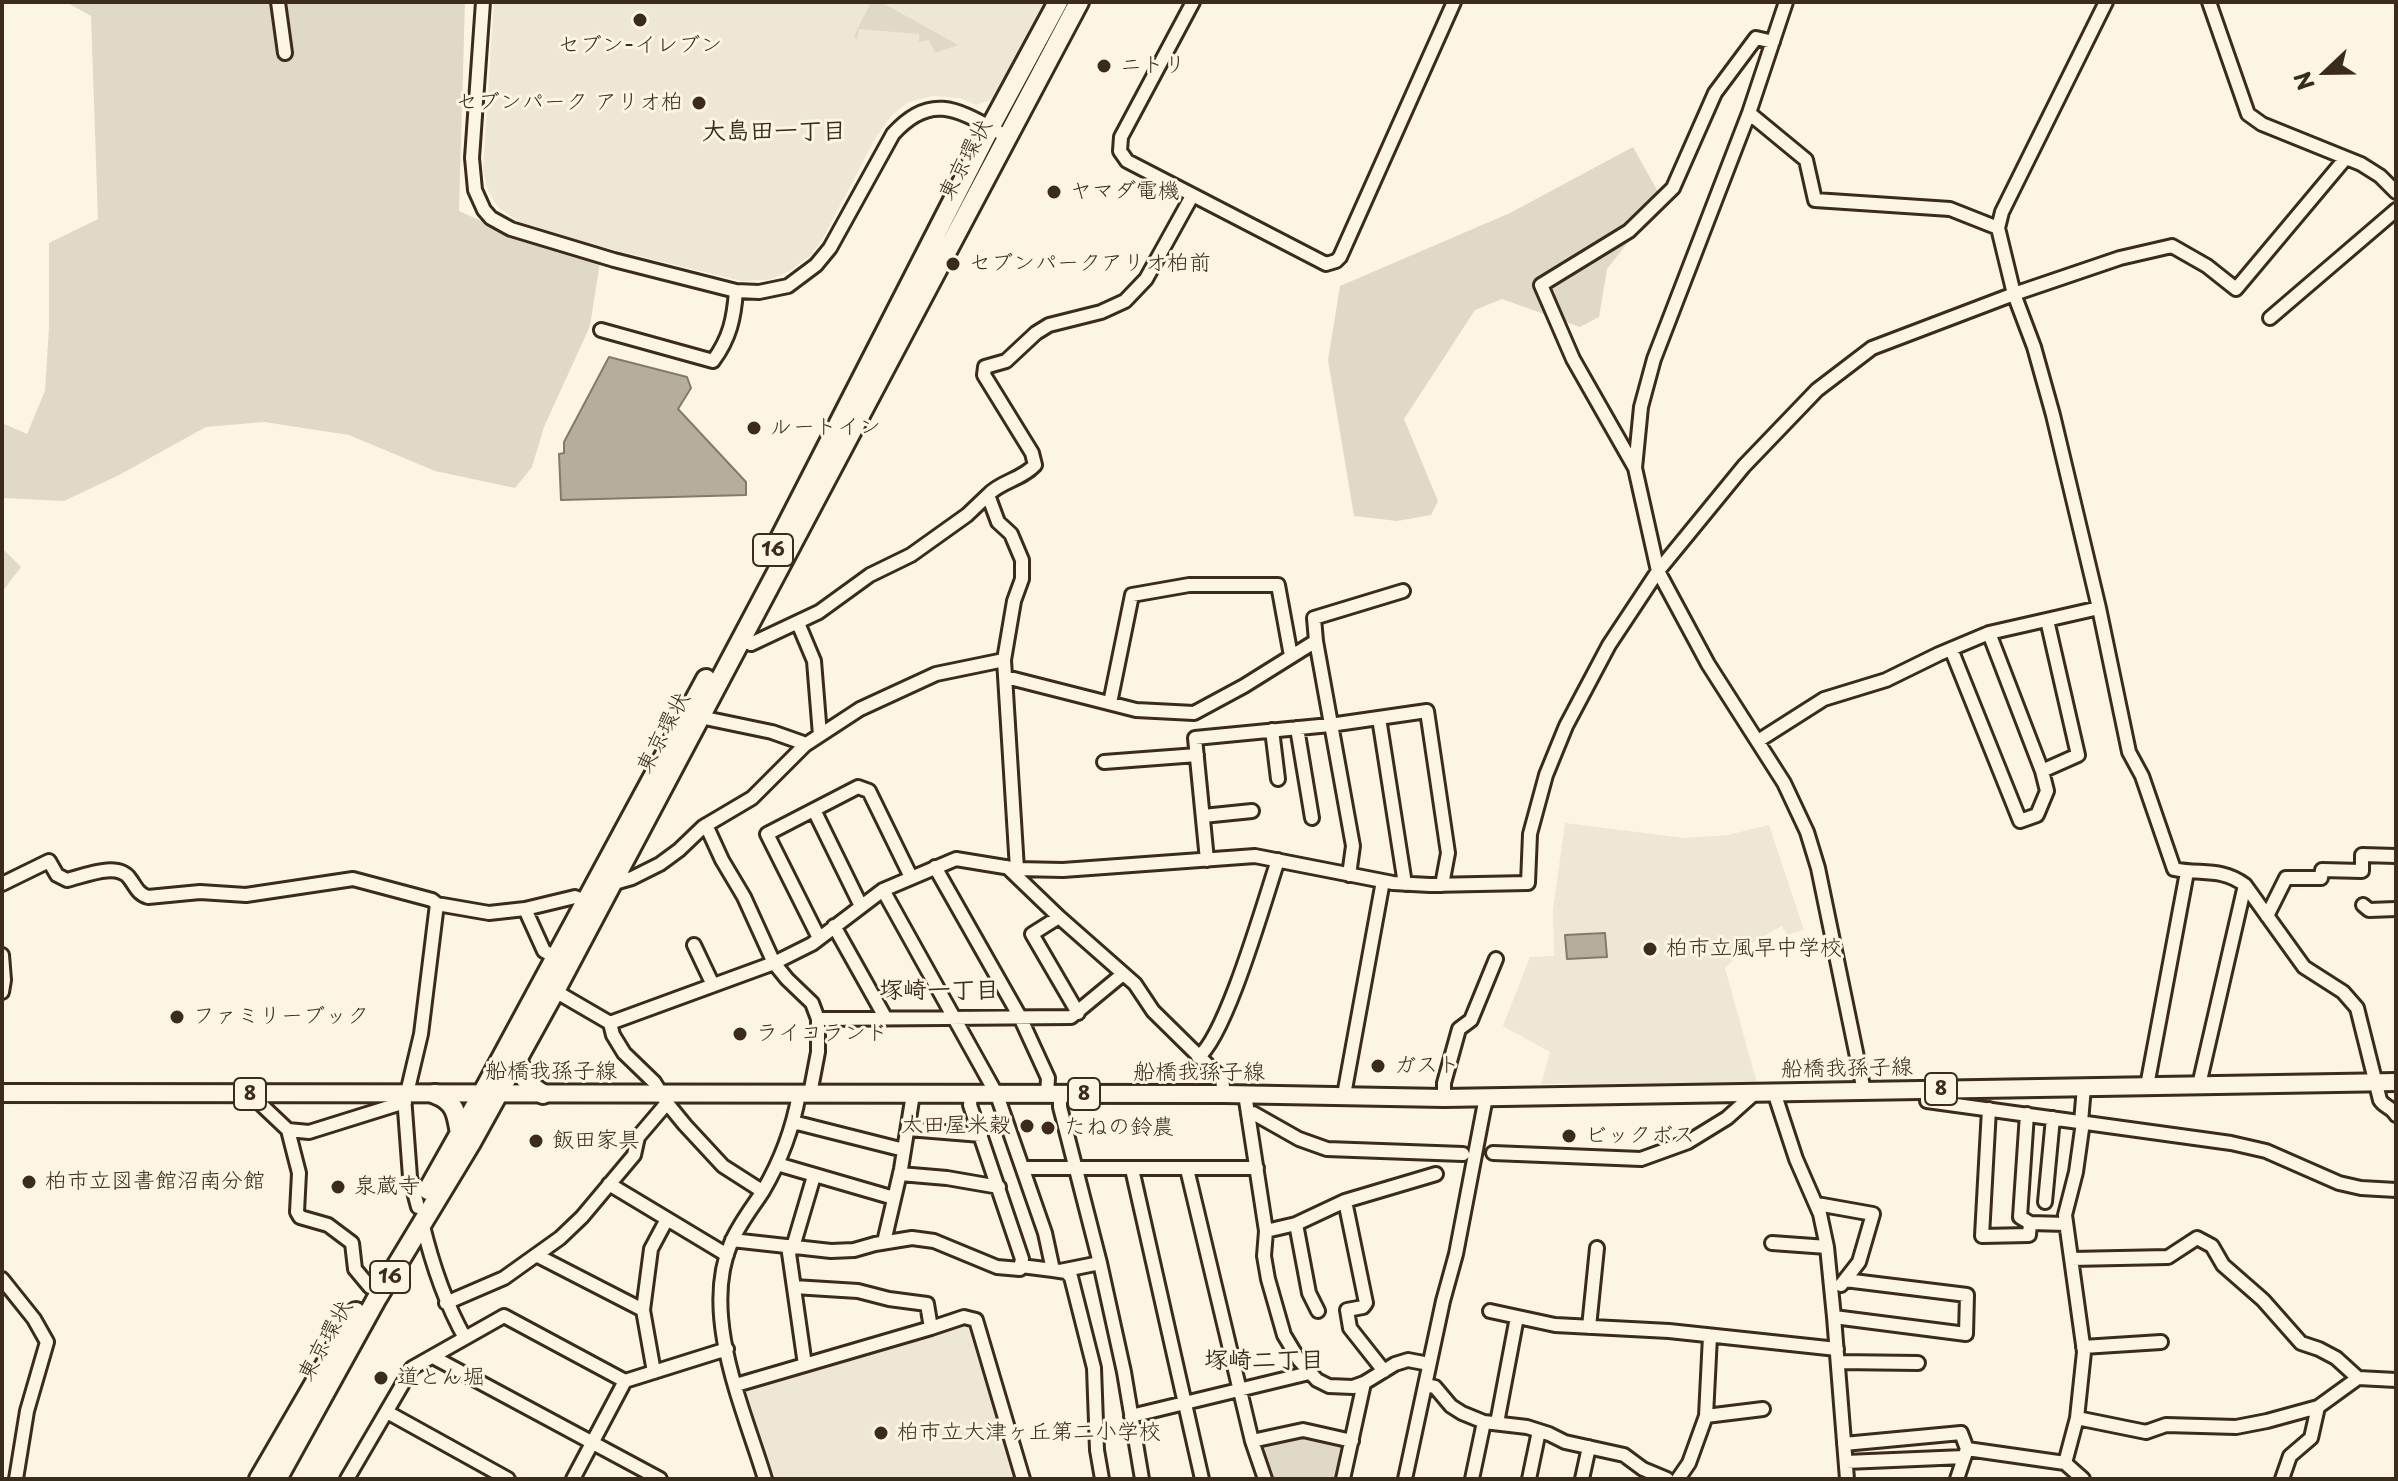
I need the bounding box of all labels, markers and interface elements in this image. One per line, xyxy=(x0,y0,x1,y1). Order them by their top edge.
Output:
marker: セブン-イレブン xyxy=(631,11,649,29)
north arrow xyxy=(2286,32,2366,112)
place label: セブン-イレブン xyxy=(558,33,722,59)
place label: ニトリ xyxy=(1120,53,1186,79)
marker: ニトリ xyxy=(1095,57,1113,75)
text: N xyxy=(2285,67,2322,95)
place label: セブンパーク アリオ柏 xyxy=(456,90,683,116)
marker: セブンパーク アリオ柏 xyxy=(690,94,708,112)
street label: 東京環状 xyxy=(934,115,998,205)
district label: 大島田一丁目 xyxy=(702,118,846,146)
place label: ヤマダ電機 xyxy=(1070,179,1180,205)
marker: ヤマダ電機 xyxy=(1045,183,1063,201)
place label: セブンパークアリオ柏前 xyxy=(969,251,1211,277)
marker: セブンパークアリオ柏前 xyxy=(944,255,962,273)
place label: ルートイン xyxy=(770,415,881,441)
marker: ルートイン xyxy=(745,419,763,437)
road number: 16 xyxy=(753,534,793,566)
street label: 東京環状 xyxy=(632,688,696,778)
place label: 柏市立風早中学校 xyxy=(1666,936,1842,962)
marker: 柏市立風早中学校 xyxy=(1641,940,1659,958)
district label: 塚崎一丁目 xyxy=(879,977,999,1005)
place label: ファミリーブック xyxy=(193,1004,369,1030)
marker: ファミリーブック xyxy=(168,1008,186,1026)
place label: ライコランド xyxy=(756,1021,888,1047)
marker: ライコランド xyxy=(731,1025,749,1043)
place label: ガスト xyxy=(1394,1053,1460,1079)
street label: 船橋我孫子線 xyxy=(1781,1055,1913,1083)
marker: ガスト xyxy=(1369,1057,1387,1075)
street label: 船橋我孫子線 xyxy=(485,1059,617,1085)
street label: 船橋我孫子線 xyxy=(1133,1060,1265,1086)
road number: 8 xyxy=(1925,1073,1957,1105)
road number: 8 xyxy=(234,1078,266,1110)
road number: 8 xyxy=(1068,1078,1100,1110)
place label: 太田屋米穀 xyxy=(901,1113,1011,1139)
place label: たねの鈴農 xyxy=(1064,1115,1174,1141)
marker: 太田屋米穀 xyxy=(1018,1117,1036,1135)
marker: たねの鈴農 xyxy=(1039,1119,1057,1137)
place label: ビックボス xyxy=(1585,1123,1695,1149)
marker: ビックボス xyxy=(1560,1127,1578,1145)
place label: 飯田家具 xyxy=(552,1128,640,1154)
marker: 飯田家具 xyxy=(527,1132,545,1150)
place label: 柏市立図書館沼南分館 xyxy=(45,1169,265,1195)
marker: 柏市立図書館沼南分館 xyxy=(20,1173,38,1191)
place label: 泉蔵寺 xyxy=(354,1174,420,1200)
marker: 泉蔵寺 xyxy=(329,1178,347,1196)
road number: 16 xyxy=(370,1261,410,1293)
street label: 東京環状 xyxy=(293,1296,359,1386)
district label: 塚崎二丁目 xyxy=(1204,1347,1324,1375)
place label: 道とん堀 xyxy=(397,1365,485,1391)
marker: 道とん堀 xyxy=(372,1369,390,1387)
place label: 柏市立大津ヶ丘第二小学校 xyxy=(897,1420,1161,1446)
marker: 柏市立大津ヶ丘第二小学校 xyxy=(872,1424,890,1442)

